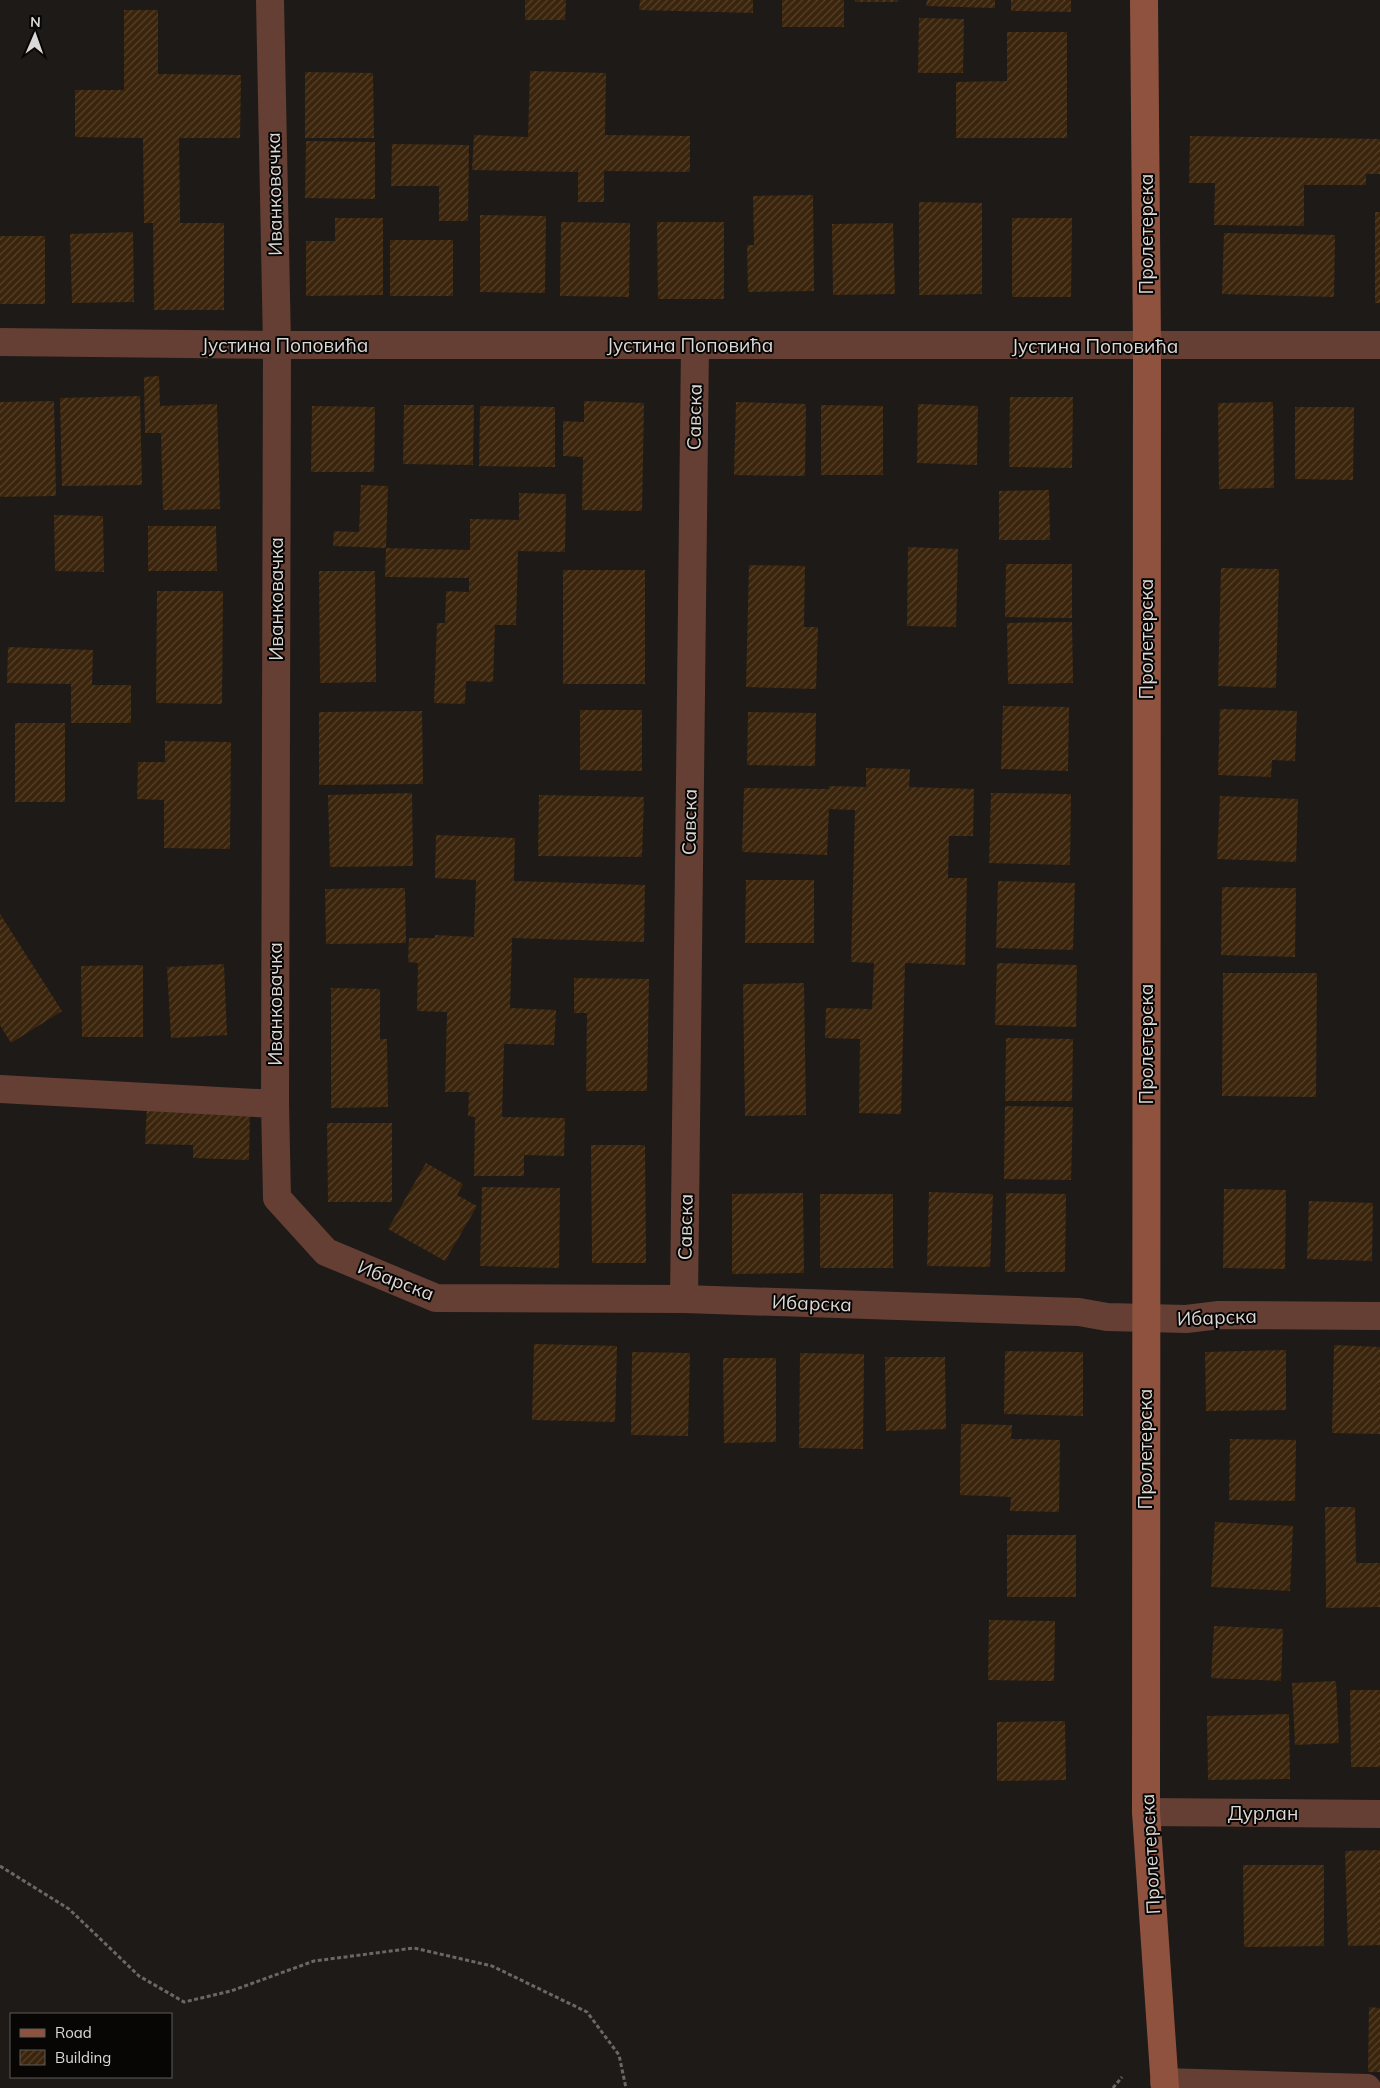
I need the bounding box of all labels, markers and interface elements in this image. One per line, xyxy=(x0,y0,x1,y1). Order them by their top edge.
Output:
north arrow xyxy=(10,10,60,60)
text: N xyxy=(30,13,41,31)
street label: Иванковачка xyxy=(261,132,287,256)
street label: Пролетерска xyxy=(1134,174,1158,294)
street label: Јустина Поповића xyxy=(202,333,368,357)
street label: Јустина Поповића xyxy=(607,333,773,357)
street label: Јустина Поповића xyxy=(1012,334,1178,358)
street label: Савска xyxy=(681,384,707,450)
street label: Иванковачка xyxy=(264,537,288,661)
street label: Пролетерска xyxy=(1134,579,1158,699)
street label: Савска xyxy=(676,789,702,855)
street label: Иванковачка xyxy=(263,942,287,1066)
street label: Пролетерска xyxy=(1134,984,1158,1104)
street label: Савска xyxy=(672,1194,698,1260)
street label: Ибарска xyxy=(354,1254,438,1306)
street label: Ибарска xyxy=(772,1290,852,1316)
street label: Ибарска xyxy=(1177,1304,1257,1330)
street label: Пролетерска xyxy=(1133,1389,1157,1509)
street label: Пролетерска xyxy=(1135,1793,1165,1915)
street label: Дурлан xyxy=(1228,1801,1298,1825)
legend xyxy=(10,2013,172,2078)
text: Road xyxy=(55,2023,92,2042)
text: Building xyxy=(55,2048,111,2067)

